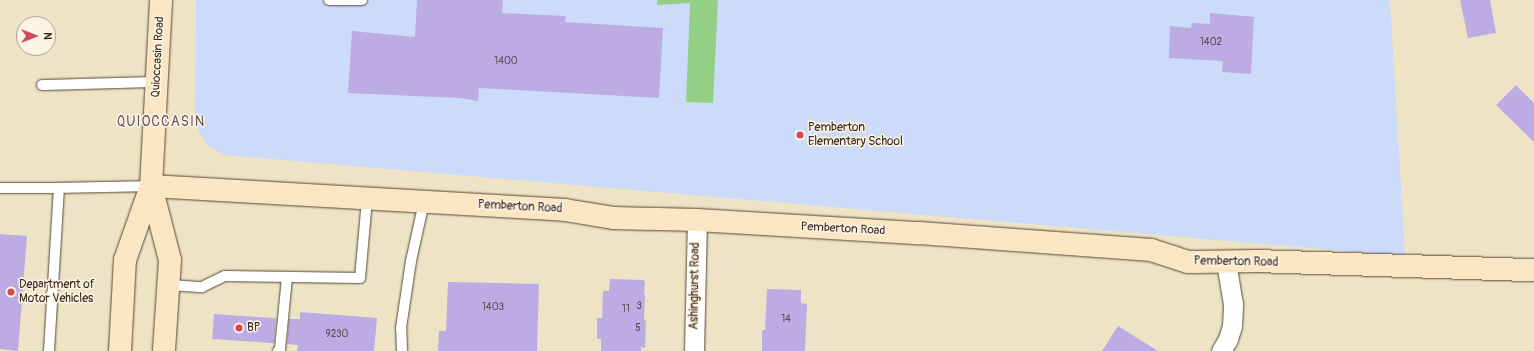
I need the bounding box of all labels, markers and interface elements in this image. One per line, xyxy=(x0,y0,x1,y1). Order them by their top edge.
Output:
north arrow xyxy=(16,16,56,56)
street label: Quioccasin Road xyxy=(149,16,167,98)
text: N xyxy=(41,32,54,40)
house number: 1402 xyxy=(1200,37,1222,49)
house number: 1400 xyxy=(494,56,518,68)
district label: QUIOCCASIN xyxy=(117,114,205,130)
place label: Pemberton Elementary School xyxy=(808,121,903,149)
marker: Pemberton Elementary School xyxy=(795,130,805,140)
street label: Pemberton Road xyxy=(477,198,563,216)
street label: Pemberton Road xyxy=(800,220,886,238)
street label: Ashinghurst Road xyxy=(687,242,703,330)
street label: Pemberton Road xyxy=(1194,254,1278,270)
place label: Department of Motor Vehicles xyxy=(19,278,95,306)
marker: Department of Motor Vehicles xyxy=(6,287,16,297)
house number: 3 xyxy=(636,301,642,313)
house number: 1403 xyxy=(482,302,504,314)
house number: 11 xyxy=(622,304,630,316)
house number: 14 xyxy=(781,314,791,326)
place label: BP xyxy=(247,321,260,335)
marker: BP xyxy=(234,323,244,333)
house number: 5 xyxy=(635,323,641,335)
house number: 9230 xyxy=(326,329,348,341)

